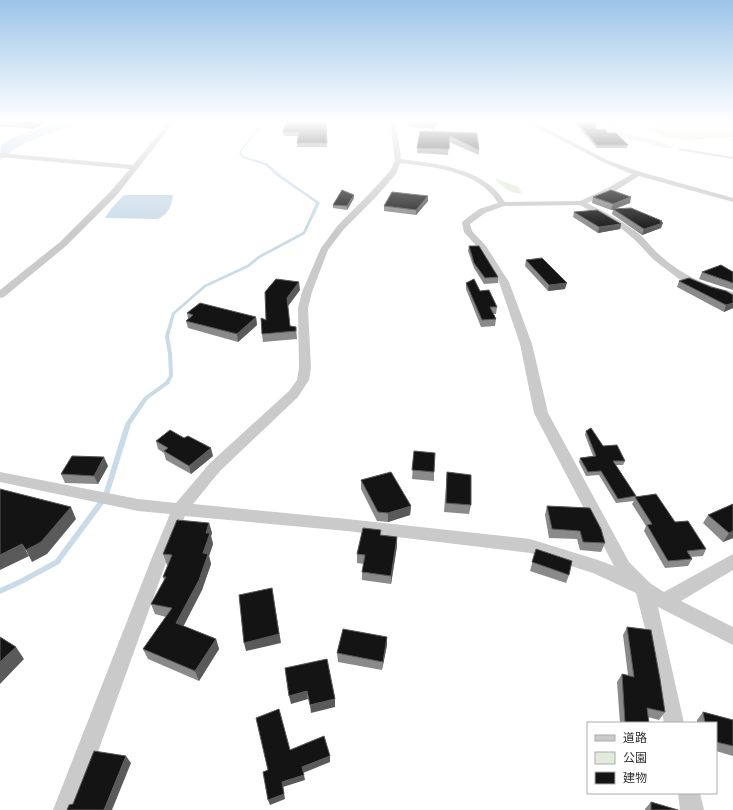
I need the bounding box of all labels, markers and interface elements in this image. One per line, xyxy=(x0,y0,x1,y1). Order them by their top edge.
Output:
legend xyxy=(587,722,717,794)
text: 道路 xyxy=(623,731,647,745)
text: 公園 xyxy=(623,751,647,765)
text: 建物 xyxy=(623,771,647,785)

